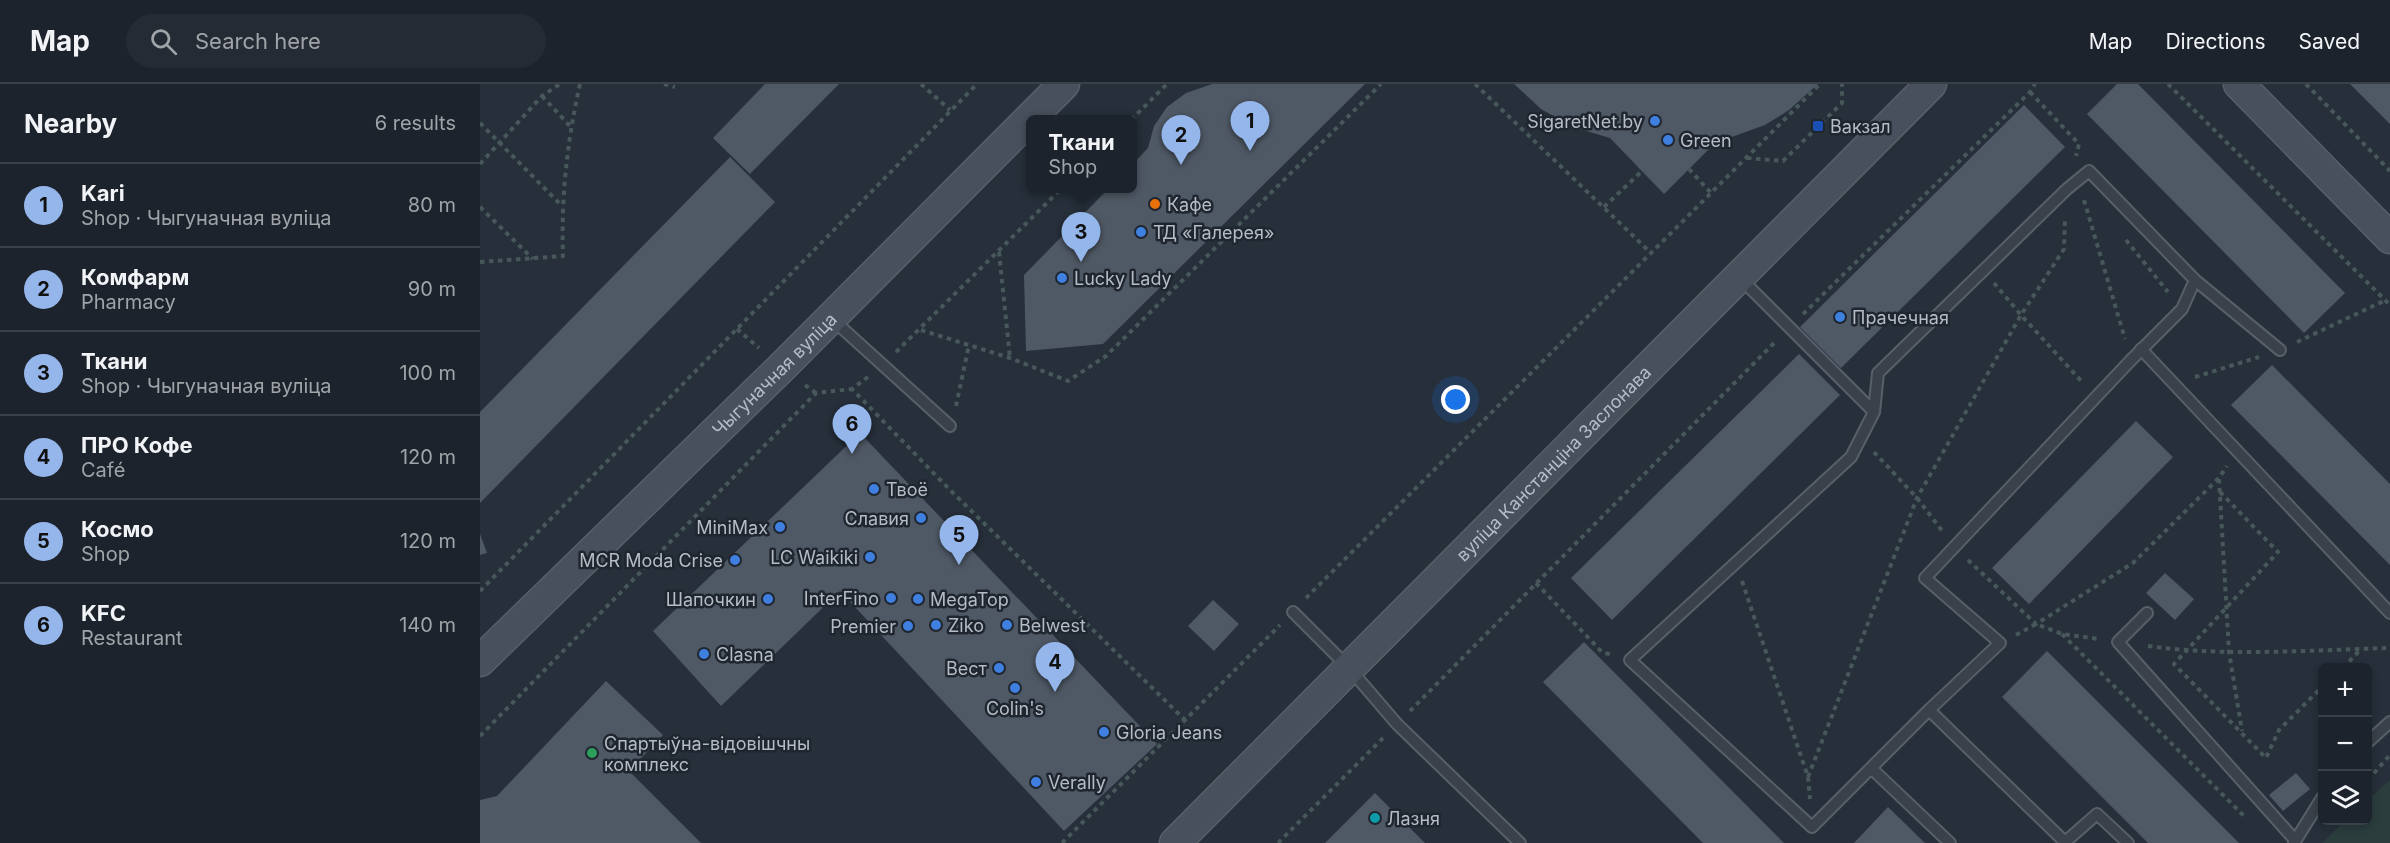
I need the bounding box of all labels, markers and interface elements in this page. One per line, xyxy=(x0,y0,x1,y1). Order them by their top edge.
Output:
search box xyxy=(126,14,546,68)
text: Map xyxy=(30,24,90,58)
icon: search xyxy=(147,25,180,58)
text: Search here xyxy=(195,28,321,54)
text: Map xyxy=(2089,29,2132,54)
text: Directions xyxy=(2165,29,2266,54)
text: Saved xyxy=(2299,29,2360,54)
pin: 1 xyxy=(1230,101,1270,151)
text: Nearby xyxy=(24,108,117,139)
text: 6 results xyxy=(375,111,456,135)
place label: SigaretNet.by xyxy=(1527,111,1643,132)
marker: SigaretNet.by xyxy=(1648,114,1662,128)
popup xyxy=(1026,115,1137,193)
pin: 2 xyxy=(1162,116,1200,165)
place label: Вакзал xyxy=(1830,116,1891,137)
marker: Вакзал xyxy=(1811,119,1825,133)
text: Ткани xyxy=(1048,129,1115,155)
place label: Green xyxy=(1680,130,1732,151)
marker: Green xyxy=(1661,133,1675,147)
text: Shop xyxy=(1048,155,1097,179)
text: Kari xyxy=(81,180,125,206)
text: 1 xyxy=(39,193,48,217)
text: 80 m xyxy=(408,193,456,217)
place label: Кафе xyxy=(1167,194,1212,215)
marker: Кафе xyxy=(1148,197,1162,211)
text: Shop · Чыгуначная вуліца xyxy=(81,206,331,230)
pin: 3 xyxy=(1062,212,1100,262)
place label: ТД «Галерея» xyxy=(1153,222,1274,243)
marker: ТД «Галерея» xyxy=(1134,225,1148,239)
text: Комфарм xyxy=(81,264,189,290)
place label: Lucky Lady xyxy=(1074,268,1172,289)
marker: Lucky Lady xyxy=(1055,271,1069,285)
text: 2 xyxy=(37,277,50,301)
text: 90 m xyxy=(408,277,456,301)
text: Pharmacy xyxy=(81,290,176,314)
place label: Прачечная xyxy=(1852,307,1949,328)
street label: Чыгуначная вуліца xyxy=(708,308,841,440)
marker: Прачечная xyxy=(1833,310,1847,324)
text: Ткани xyxy=(81,348,147,374)
text: 3 xyxy=(37,361,50,385)
text: 100 m xyxy=(399,361,456,385)
street label: вуліца Канстанціна Заслонава xyxy=(1452,361,1655,565)
text: Shop · Чыгуначная вуліца xyxy=(81,374,331,398)
your location xyxy=(1441,385,1470,414)
pin: 6 xyxy=(832,404,872,454)
text: ПРО Кофе xyxy=(81,432,193,458)
text: 4 xyxy=(37,445,50,469)
text: 120 m xyxy=(400,445,456,469)
text: Café xyxy=(81,458,125,482)
place label: Твоё xyxy=(886,479,928,500)
marker: Твоё xyxy=(867,482,881,496)
place label: Славия xyxy=(845,508,909,529)
marker: Славия xyxy=(914,511,928,525)
text: Космо xyxy=(81,516,154,542)
pin: 5 xyxy=(940,516,978,565)
place label: MiniMax xyxy=(696,517,768,538)
marker: MiniMax xyxy=(773,520,787,534)
text: 5 xyxy=(37,529,50,553)
text: 120 m xyxy=(400,529,456,553)
text: Shop xyxy=(81,542,130,566)
place label: LC Waikiki xyxy=(770,547,858,568)
place label: MCR Moda Crise xyxy=(579,550,723,571)
marker: LC Waikiki xyxy=(863,550,877,564)
marker: MCR Moda Crise xyxy=(728,553,742,567)
place label: InterFino xyxy=(804,588,879,609)
place label: Шапочкин xyxy=(666,589,756,610)
place label: MegaTop xyxy=(930,589,1009,610)
marker: InterFino xyxy=(884,591,898,605)
marker: Шапочкин xyxy=(761,592,775,606)
marker: MegaTop xyxy=(911,592,925,606)
text: KFC xyxy=(81,600,126,626)
text: 6 xyxy=(37,613,50,637)
text: 140 m xyxy=(399,613,456,637)
place label: Ziko xyxy=(948,615,984,636)
place label: Belwest xyxy=(1019,615,1086,636)
place label: Premier xyxy=(830,616,896,637)
marker: Ziko xyxy=(929,618,943,632)
marker: Belwest xyxy=(1000,618,1014,632)
marker: Premier xyxy=(901,619,915,633)
text: Restaurant xyxy=(81,626,183,650)
pin: 4 xyxy=(1036,642,1074,692)
place label: Clasna xyxy=(716,644,774,665)
marker: Clasna xyxy=(697,647,711,661)
place label: Вест xyxy=(946,658,988,679)
marker: Вест xyxy=(992,661,1006,675)
map controls xyxy=(2318,663,2372,825)
button: + xyxy=(2318,663,2372,717)
marker: Colin's xyxy=(1008,681,1022,695)
place label: Colin's xyxy=(986,698,1044,719)
button: − xyxy=(2318,717,2372,771)
place label: Gloria Jeans xyxy=(1116,722,1222,743)
marker: Gloria Jeans xyxy=(1097,725,1111,739)
place label: Спартыўна-відовішчны комплекс xyxy=(604,733,810,775)
marker: Спартыўна-відовішчны комплекс xyxy=(585,746,599,760)
button: layers xyxy=(2318,771,2372,825)
place label: Verally xyxy=(1048,772,1106,793)
marker: Verally xyxy=(1029,775,1043,789)
place label: Лазня xyxy=(1387,808,1440,829)
marker: Лазня xyxy=(1368,811,1382,825)

